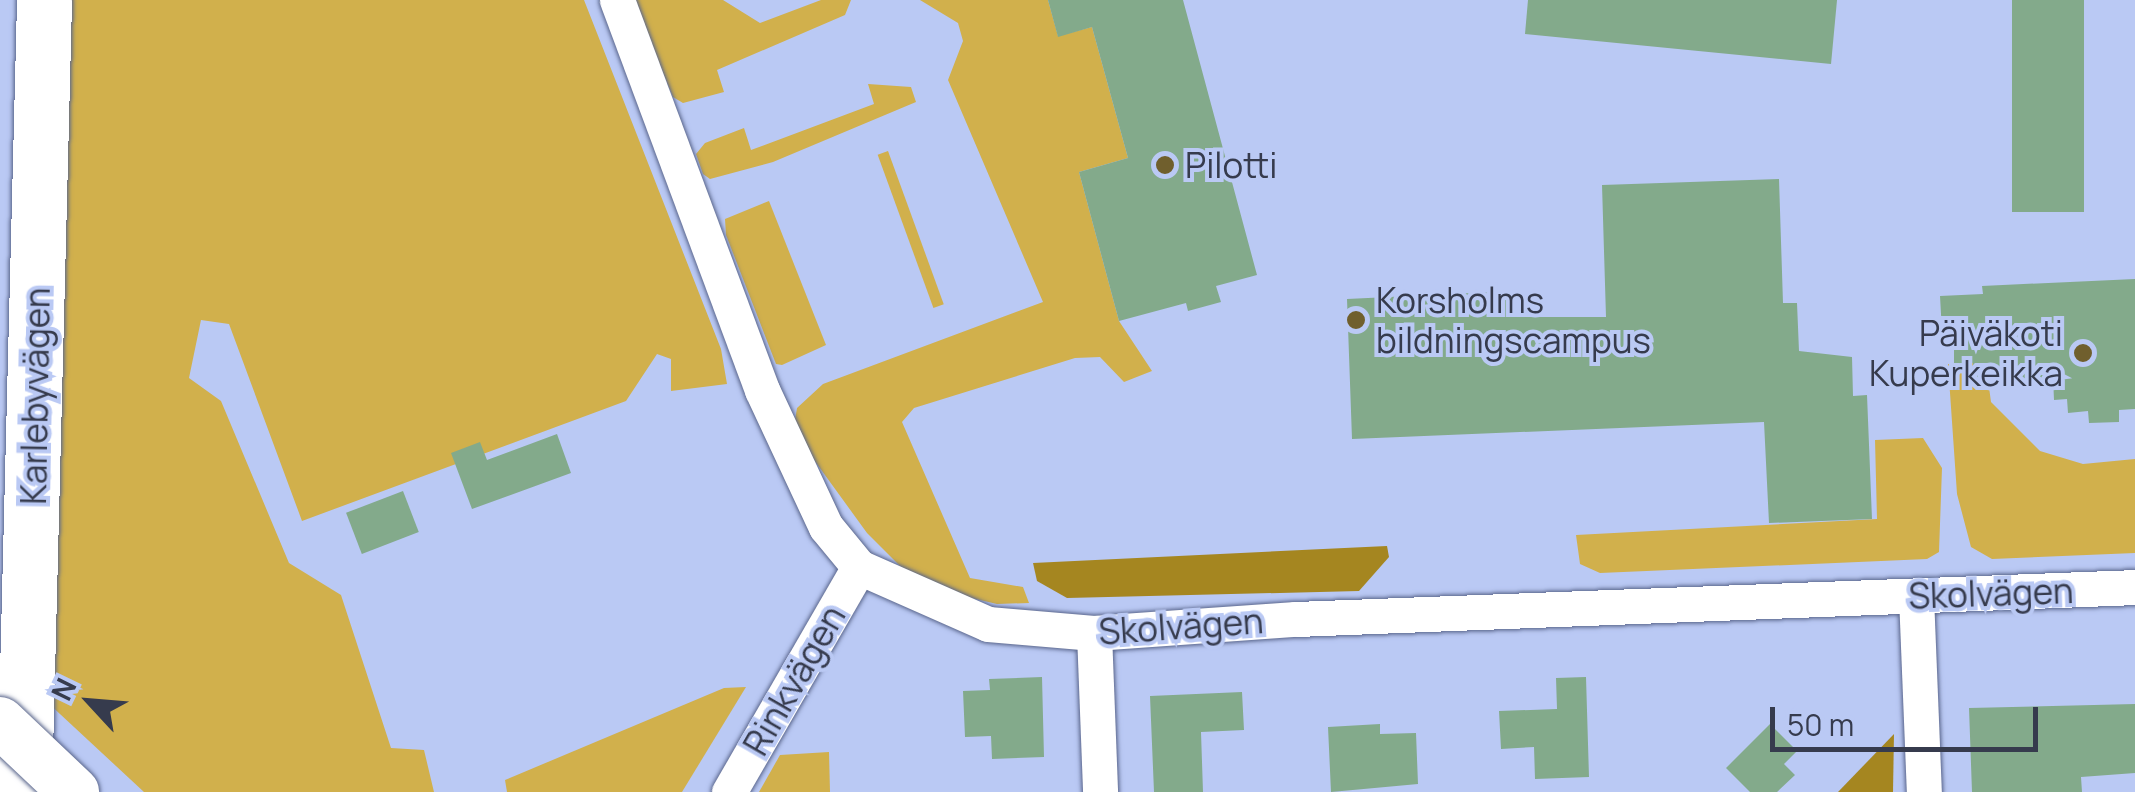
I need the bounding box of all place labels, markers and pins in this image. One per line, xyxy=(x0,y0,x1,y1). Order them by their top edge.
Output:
place label: Pilotti xyxy=(1185,144,1277,186)
marker: Pilotti xyxy=(1154,154,1176,176)
place label: Korsholms bildningscampus xyxy=(1376,279,1651,361)
marker: Korsholms bildningscampus xyxy=(1345,309,1367,331)
place label: Päiväkoti Kuperkeikka xyxy=(1869,312,2063,394)
marker: Päiväkoti Kuperkeikka xyxy=(2072,342,2094,364)

